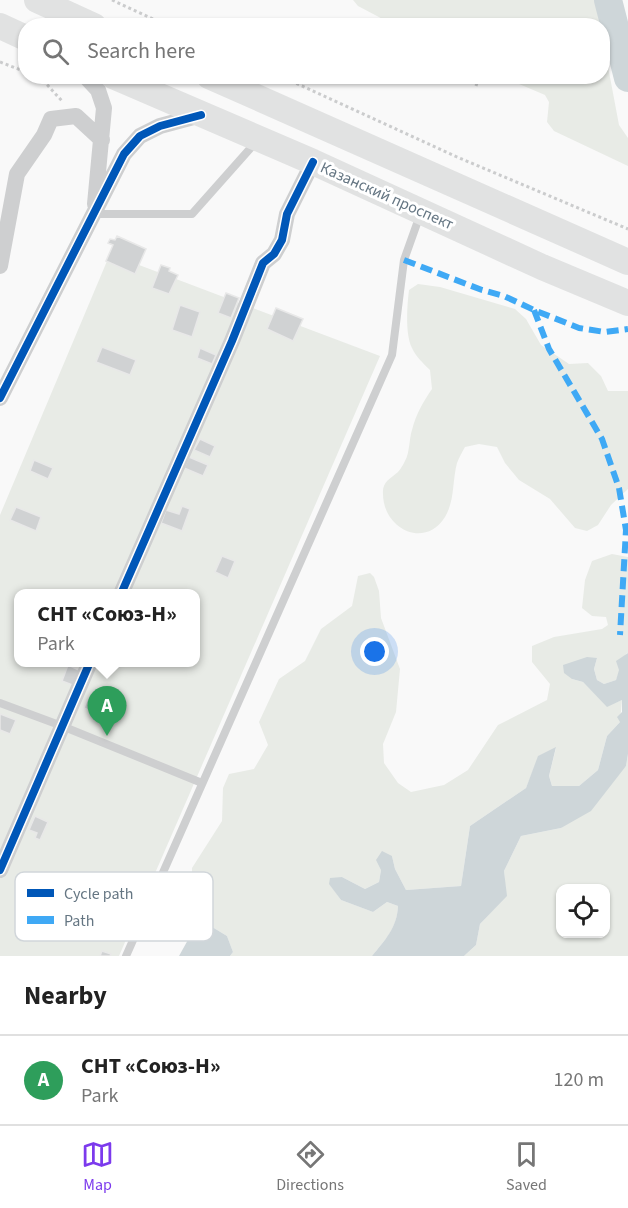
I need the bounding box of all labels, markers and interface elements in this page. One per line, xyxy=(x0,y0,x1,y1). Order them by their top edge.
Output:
search box xyxy=(18,18,610,84)
icon: search xyxy=(39,35,72,68)
text: Search here xyxy=(87,35,195,67)
street label: Казанский проспект xyxy=(317,157,457,235)
popup xyxy=(14,589,200,667)
text: СНТ «Союз-Н» xyxy=(37,598,177,630)
text: Park xyxy=(37,630,75,658)
your location xyxy=(360,637,389,666)
pin: A xyxy=(88,686,126,736)
legend xyxy=(15,872,213,941)
text: Cycle path xyxy=(64,883,133,905)
map controls xyxy=(556,884,610,938)
button: locate xyxy=(556,884,610,938)
text: Path xyxy=(64,910,94,932)
text: Nearby xyxy=(24,977,107,1014)
text: СНТ «Союз-Н» xyxy=(81,1050,221,1082)
text: A xyxy=(38,1066,49,1094)
text: 120 m xyxy=(554,1066,604,1094)
text: Park xyxy=(81,1082,118,1110)
tab: Map xyxy=(81,1138,114,1196)
tab: Directions xyxy=(276,1138,344,1196)
tab: Saved xyxy=(506,1138,547,1196)

